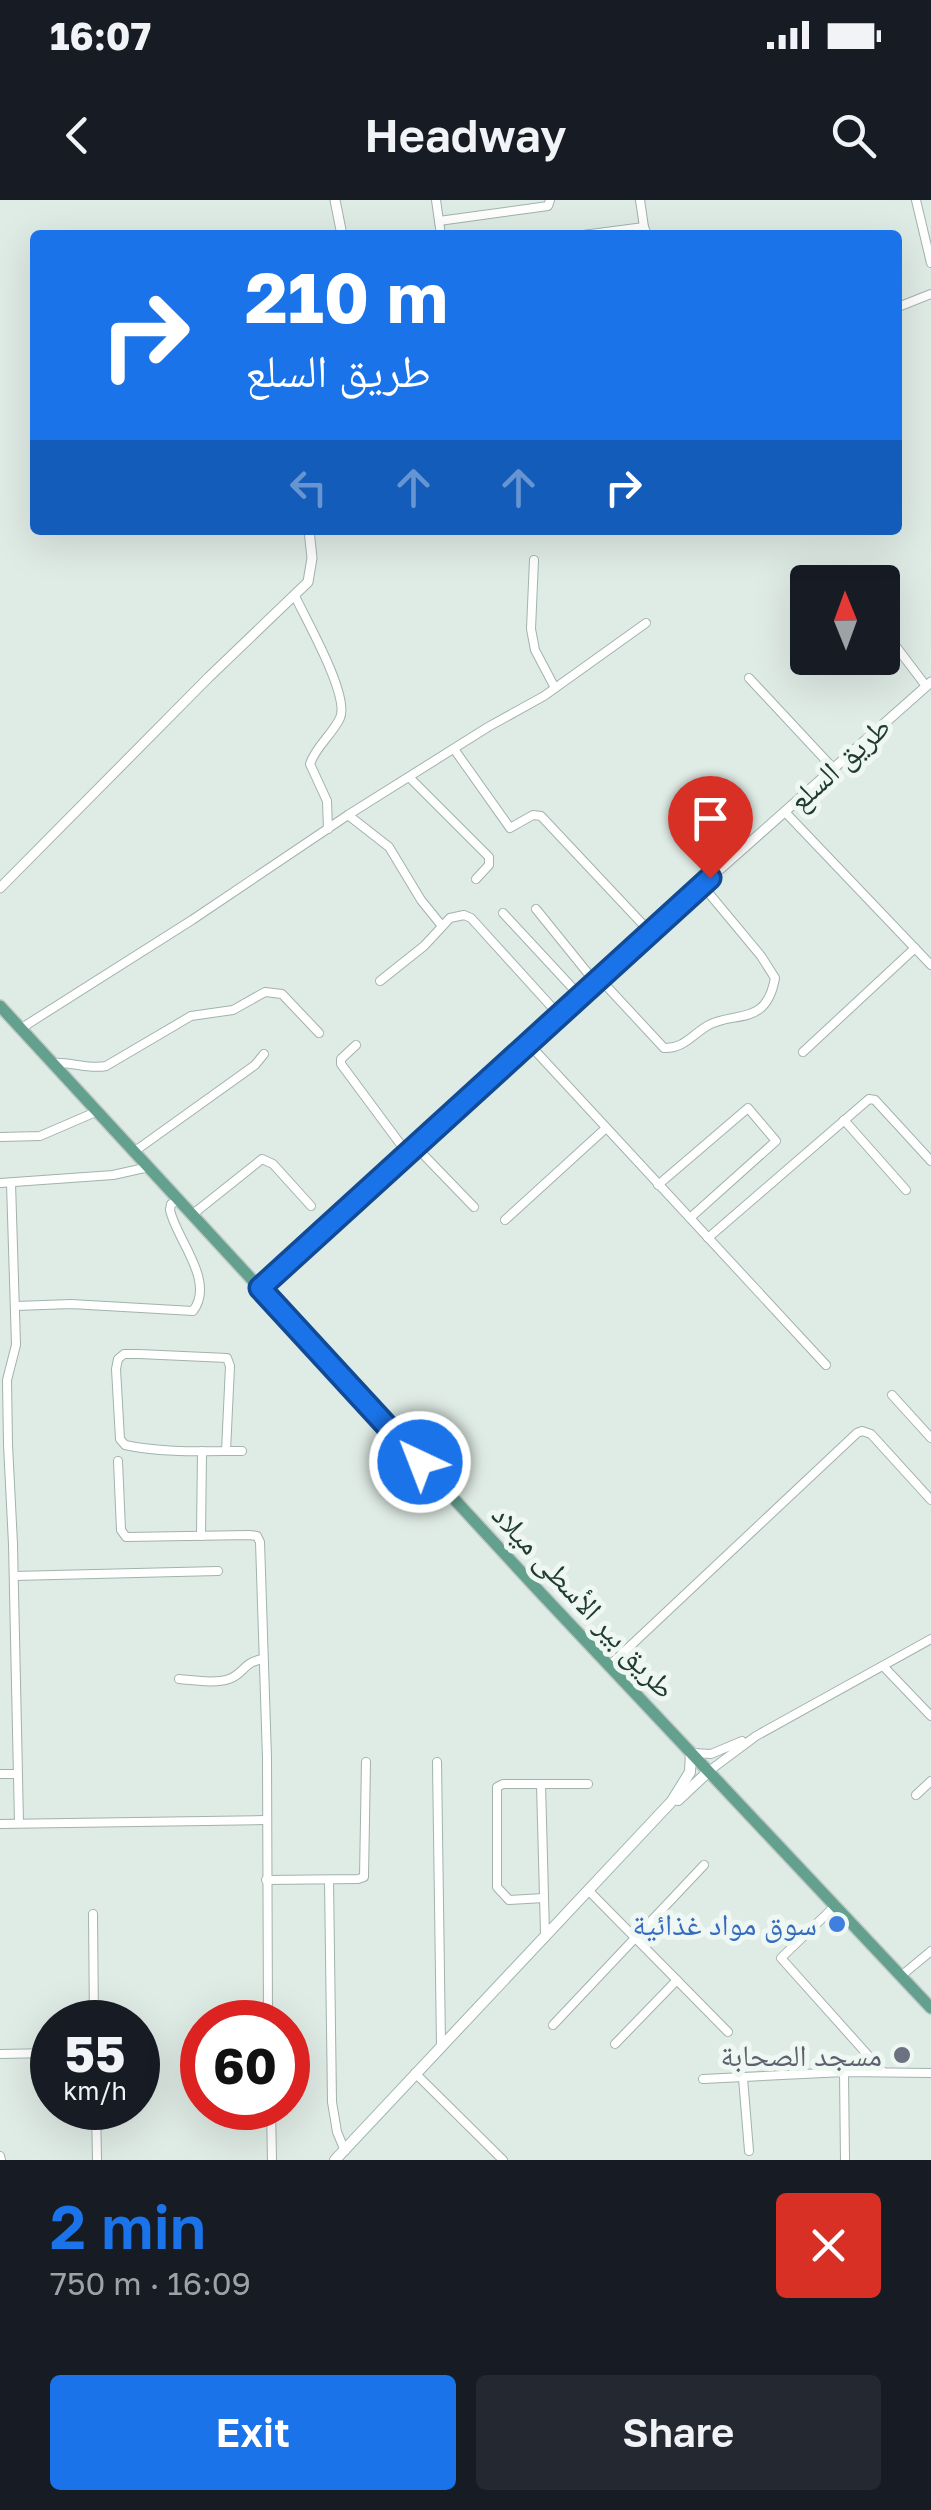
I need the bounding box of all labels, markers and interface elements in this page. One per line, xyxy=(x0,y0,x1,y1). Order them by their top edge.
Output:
text: 16:07 xyxy=(50,13,151,58)
icon: back xyxy=(50,108,105,163)
text: Headway xyxy=(365,108,566,162)
icon: search xyxy=(826,108,881,163)
text: 210 m xyxy=(245,254,448,338)
icon: right xyxy=(80,270,210,400)
text: طريق السلع xyxy=(245,343,431,397)
icon: left xyxy=(281,460,336,515)
icon: ahead xyxy=(386,460,441,515)
icon: ahead xyxy=(491,460,546,515)
icon: right xyxy=(596,460,651,515)
north arrow xyxy=(790,565,900,675)
map controls xyxy=(790,565,900,675)
street label: طريق السلع xyxy=(781,708,898,819)
pin xyxy=(668,776,753,879)
icon: arrive xyxy=(683,791,738,846)
position arrow xyxy=(368,1410,472,1514)
street label: طريق بير الأسطى ميلاد xyxy=(484,1496,683,1706)
place label: سوق مواد غذائية xyxy=(632,1906,817,1943)
marker: سوق مواد غذائية xyxy=(826,1913,848,1935)
speed limit sign: 60 xyxy=(180,2000,310,2130)
text: 55 xyxy=(64,2023,125,2083)
place label: مسجد الصحابة xyxy=(721,2037,882,2073)
marker: مسجد الصحابة xyxy=(891,2044,913,2066)
text: km/h xyxy=(63,2075,127,2106)
text: 2 min xyxy=(50,2190,206,2262)
button: close xyxy=(776,2193,881,2298)
text: 750 m · 16:09 xyxy=(50,2264,251,2302)
button: Exit xyxy=(50,2375,456,2490)
button: Share xyxy=(476,2375,881,2490)

